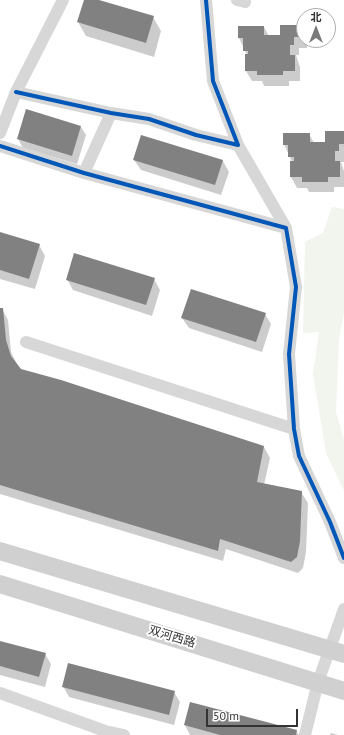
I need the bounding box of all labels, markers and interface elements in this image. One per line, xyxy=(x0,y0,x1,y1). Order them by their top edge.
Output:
north arrow xyxy=(296,8,336,48)
text: 北 xyxy=(311,10,322,24)
street label: 双河西路 xyxy=(147,623,197,651)
scale bar xyxy=(208,701,300,727)
text: 50 m xyxy=(213,708,239,723)

